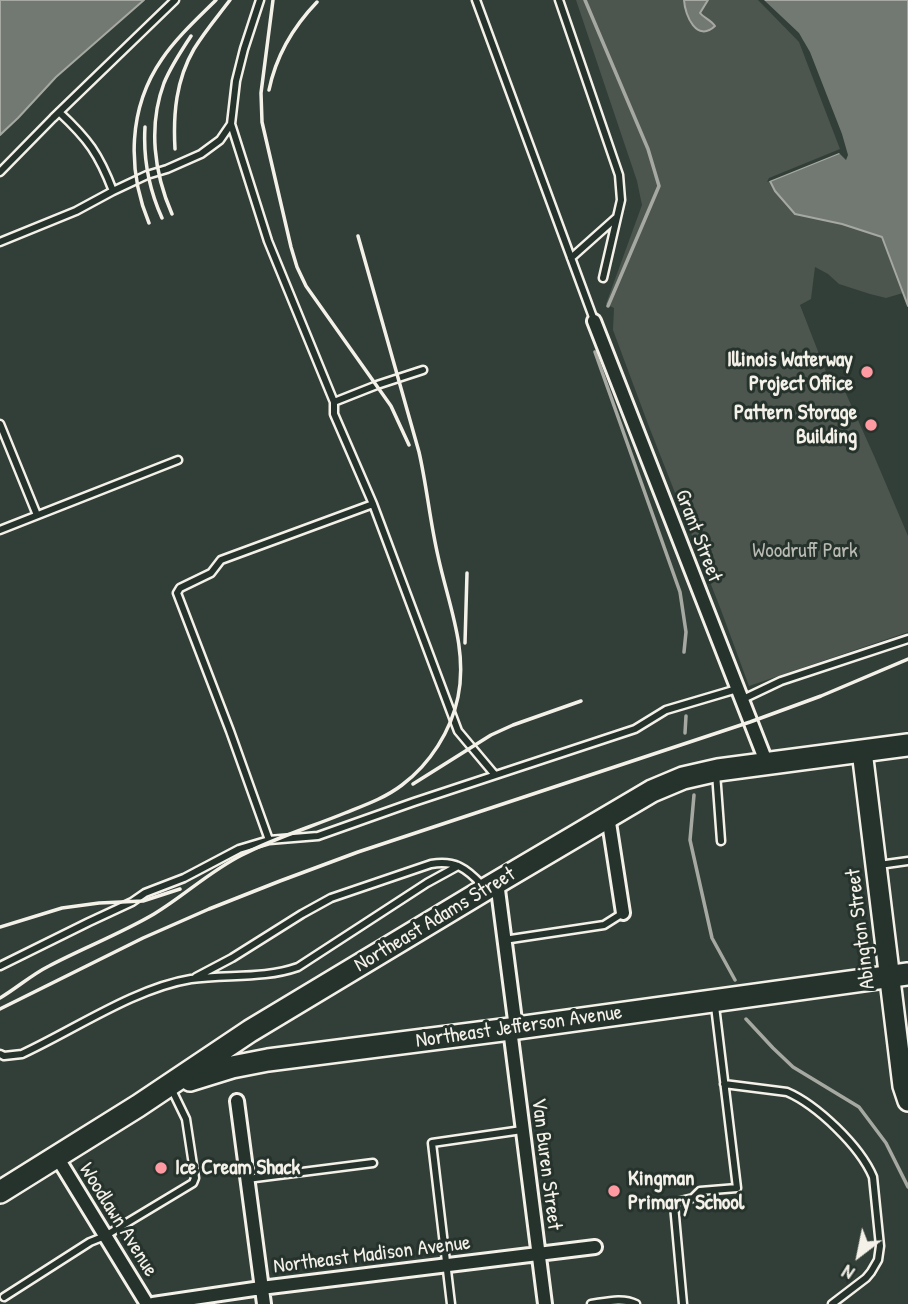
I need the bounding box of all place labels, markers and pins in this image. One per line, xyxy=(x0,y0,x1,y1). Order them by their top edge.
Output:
place label: Illinois Waterway Project Office xyxy=(727,347,853,397)
marker: Illinois Waterway Project Office xyxy=(859,364,875,380)
place label: Pattern Storage Building xyxy=(734,400,857,450)
marker: Pattern Storage Building xyxy=(863,417,879,433)
place label: Ice Cream Shack xyxy=(175,1155,300,1181)
marker: Ice Cream Shack xyxy=(153,1160,169,1176)
place label: Kingman Primary School xyxy=(628,1166,744,1216)
marker: Kingman Primary School xyxy=(606,1183,622,1199)

